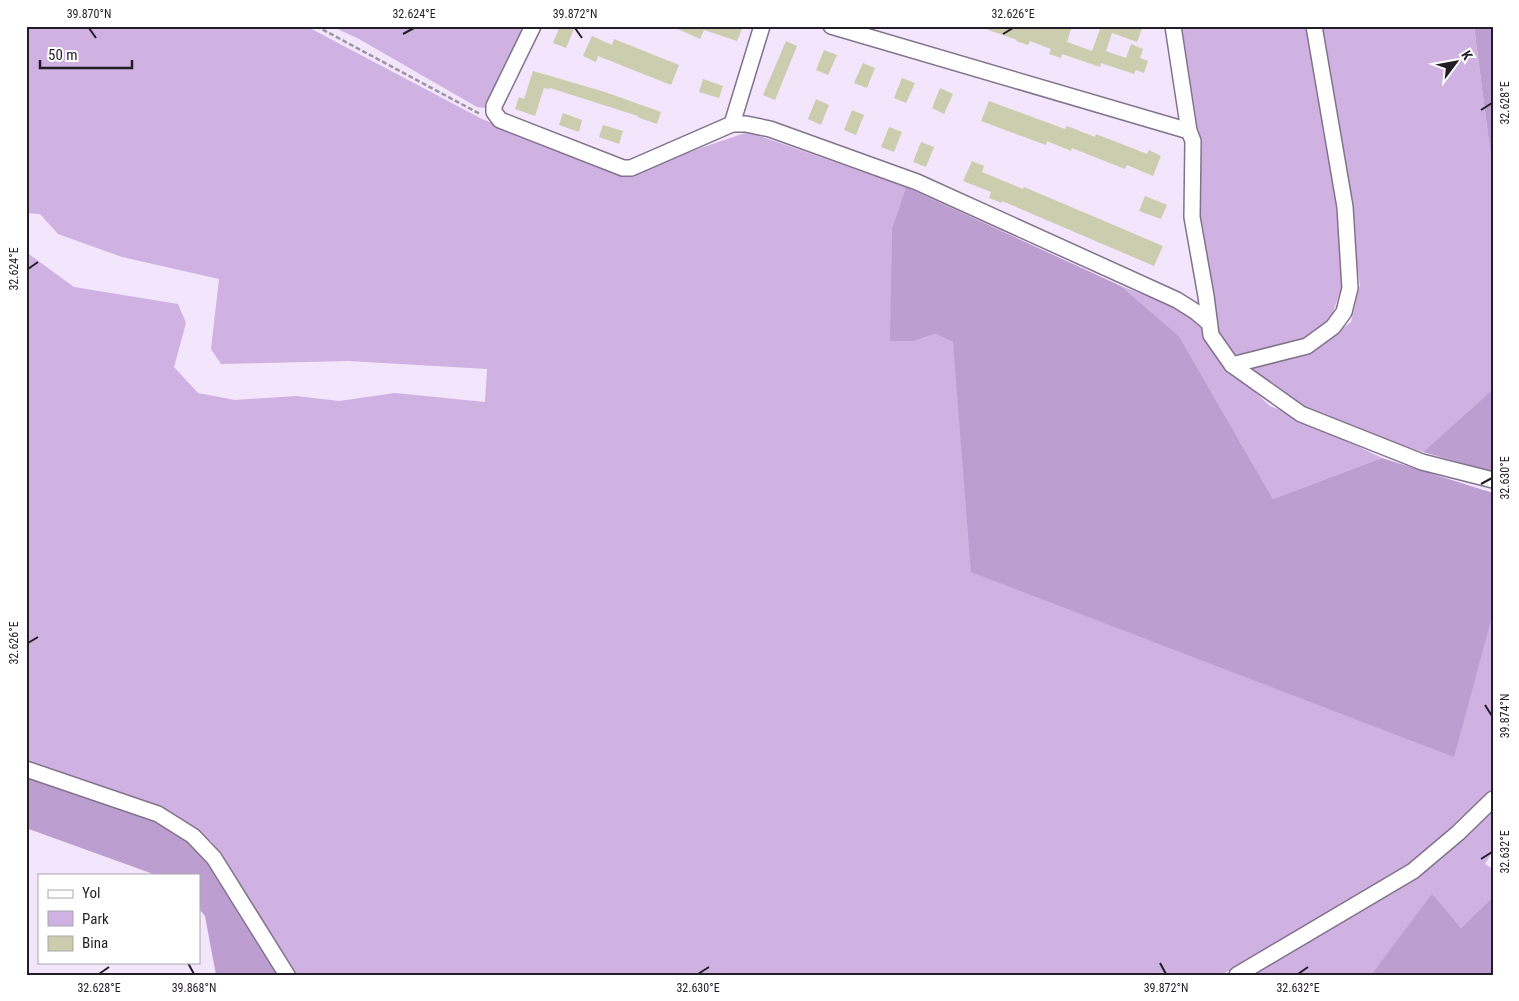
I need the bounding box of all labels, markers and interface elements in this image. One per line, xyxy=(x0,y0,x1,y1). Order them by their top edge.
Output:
text: 39.870°N xyxy=(67,7,111,21)
text: 32.624°E xyxy=(392,7,436,21)
text: 39.872°N xyxy=(553,7,597,21)
text: 32.626°E xyxy=(991,7,1035,21)
scale bar xyxy=(40,38,132,70)
north arrow xyxy=(1432,38,1482,88)
text: 50 m xyxy=(48,46,78,64)
text: K xyxy=(1458,48,1476,63)
text: 32.628°E xyxy=(1498,81,1512,125)
text: 32.624°E xyxy=(7,247,21,291)
text: 32.630°E xyxy=(1498,456,1512,500)
text: 32.626°E xyxy=(7,621,21,665)
text: 39.874°N xyxy=(1498,694,1512,738)
text: 32.632°E xyxy=(1498,830,1512,874)
legend xyxy=(38,874,200,964)
text: Yol xyxy=(82,884,100,902)
text: Park xyxy=(82,910,109,928)
text: Bina xyxy=(82,934,108,952)
text: 32.628°E xyxy=(77,981,121,995)
text: 39.868°N xyxy=(172,981,216,995)
text: 32.630°E xyxy=(676,981,720,995)
text: 39.872°N xyxy=(1144,981,1188,995)
text: 32.632°E xyxy=(1276,981,1320,995)

